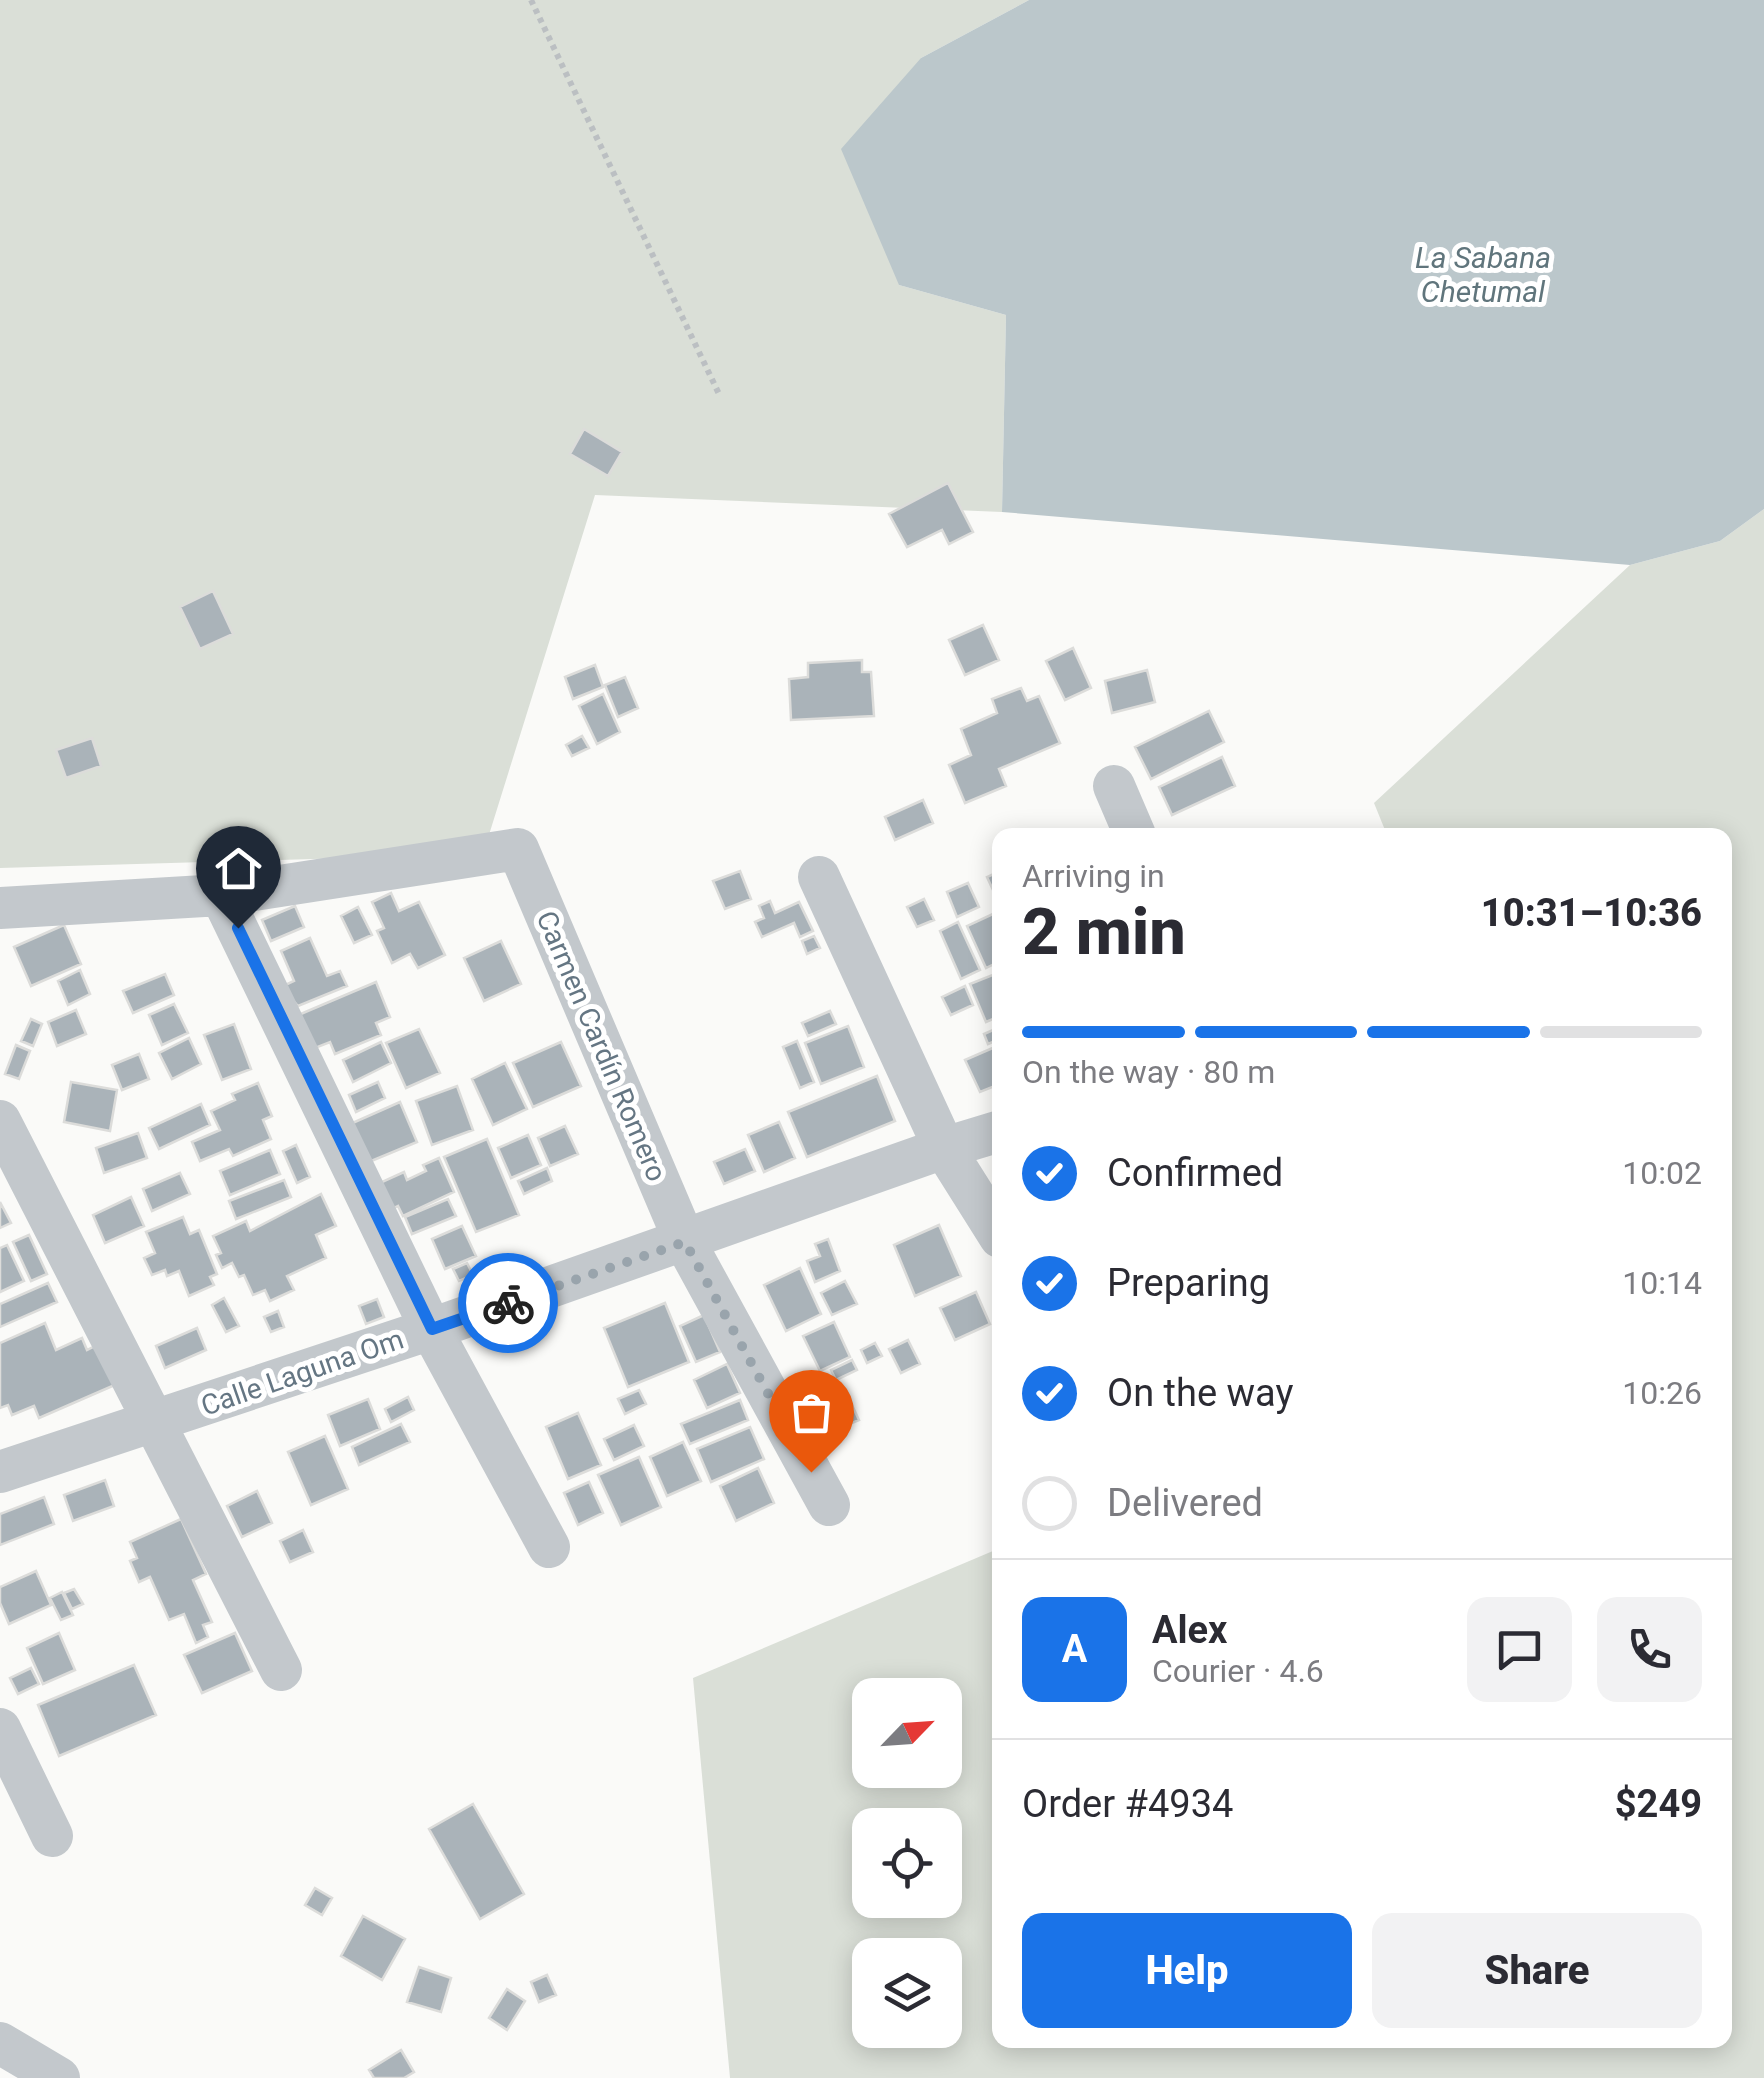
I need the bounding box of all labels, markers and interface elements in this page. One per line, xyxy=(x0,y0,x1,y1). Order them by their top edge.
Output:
water label: La Sabana Chetumal xyxy=(1415,240,1551,309)
pin xyxy=(196,826,281,929)
icon: home xyxy=(211,841,266,896)
text: Arriving in xyxy=(1022,857,1165,895)
text: 10:31–10:36 xyxy=(1481,891,1702,935)
text: 2 min xyxy=(1022,894,1186,970)
street label: Carmen Cardín Romero xyxy=(530,906,673,1186)
text: On the way · 80 m xyxy=(1022,1053,1275,1091)
icon: check xyxy=(1022,1146,1077,1201)
text: Confirmed xyxy=(1107,1151,1283,1195)
text: 10:02 xyxy=(1622,1154,1702,1192)
courier xyxy=(458,1253,558,1353)
icon: check xyxy=(1022,1256,1077,1311)
text: Preparing xyxy=(1107,1261,1270,1305)
text: 10:14 xyxy=(1622,1264,1702,1302)
icon: bike xyxy=(481,1276,536,1331)
street label: Calle Laguna Om xyxy=(197,1322,408,1423)
icon: check xyxy=(1022,1366,1077,1421)
pin xyxy=(769,1370,854,1473)
text: On the way xyxy=(1107,1371,1293,1415)
text: 10:26 xyxy=(1622,1374,1702,1412)
icon: bag xyxy=(784,1385,839,1440)
text: Delivered xyxy=(1107,1481,1263,1525)
button: chat xyxy=(1467,1597,1572,1702)
button: phone xyxy=(1597,1597,1702,1702)
text: Alex xyxy=(1152,1608,1227,1652)
text: A xyxy=(1062,1627,1087,1671)
text: Courier · 4.6 xyxy=(1152,1652,1324,1690)
north arrow xyxy=(852,1678,962,1788)
map controls xyxy=(852,1678,962,2048)
text: Order #4934 xyxy=(1022,1782,1233,1826)
text: $249 xyxy=(1615,1782,1702,1826)
button: locate xyxy=(852,1808,962,1918)
button: Help xyxy=(1022,1913,1352,2028)
button: Share xyxy=(1372,1913,1702,2028)
button: layers xyxy=(852,1938,962,2048)

